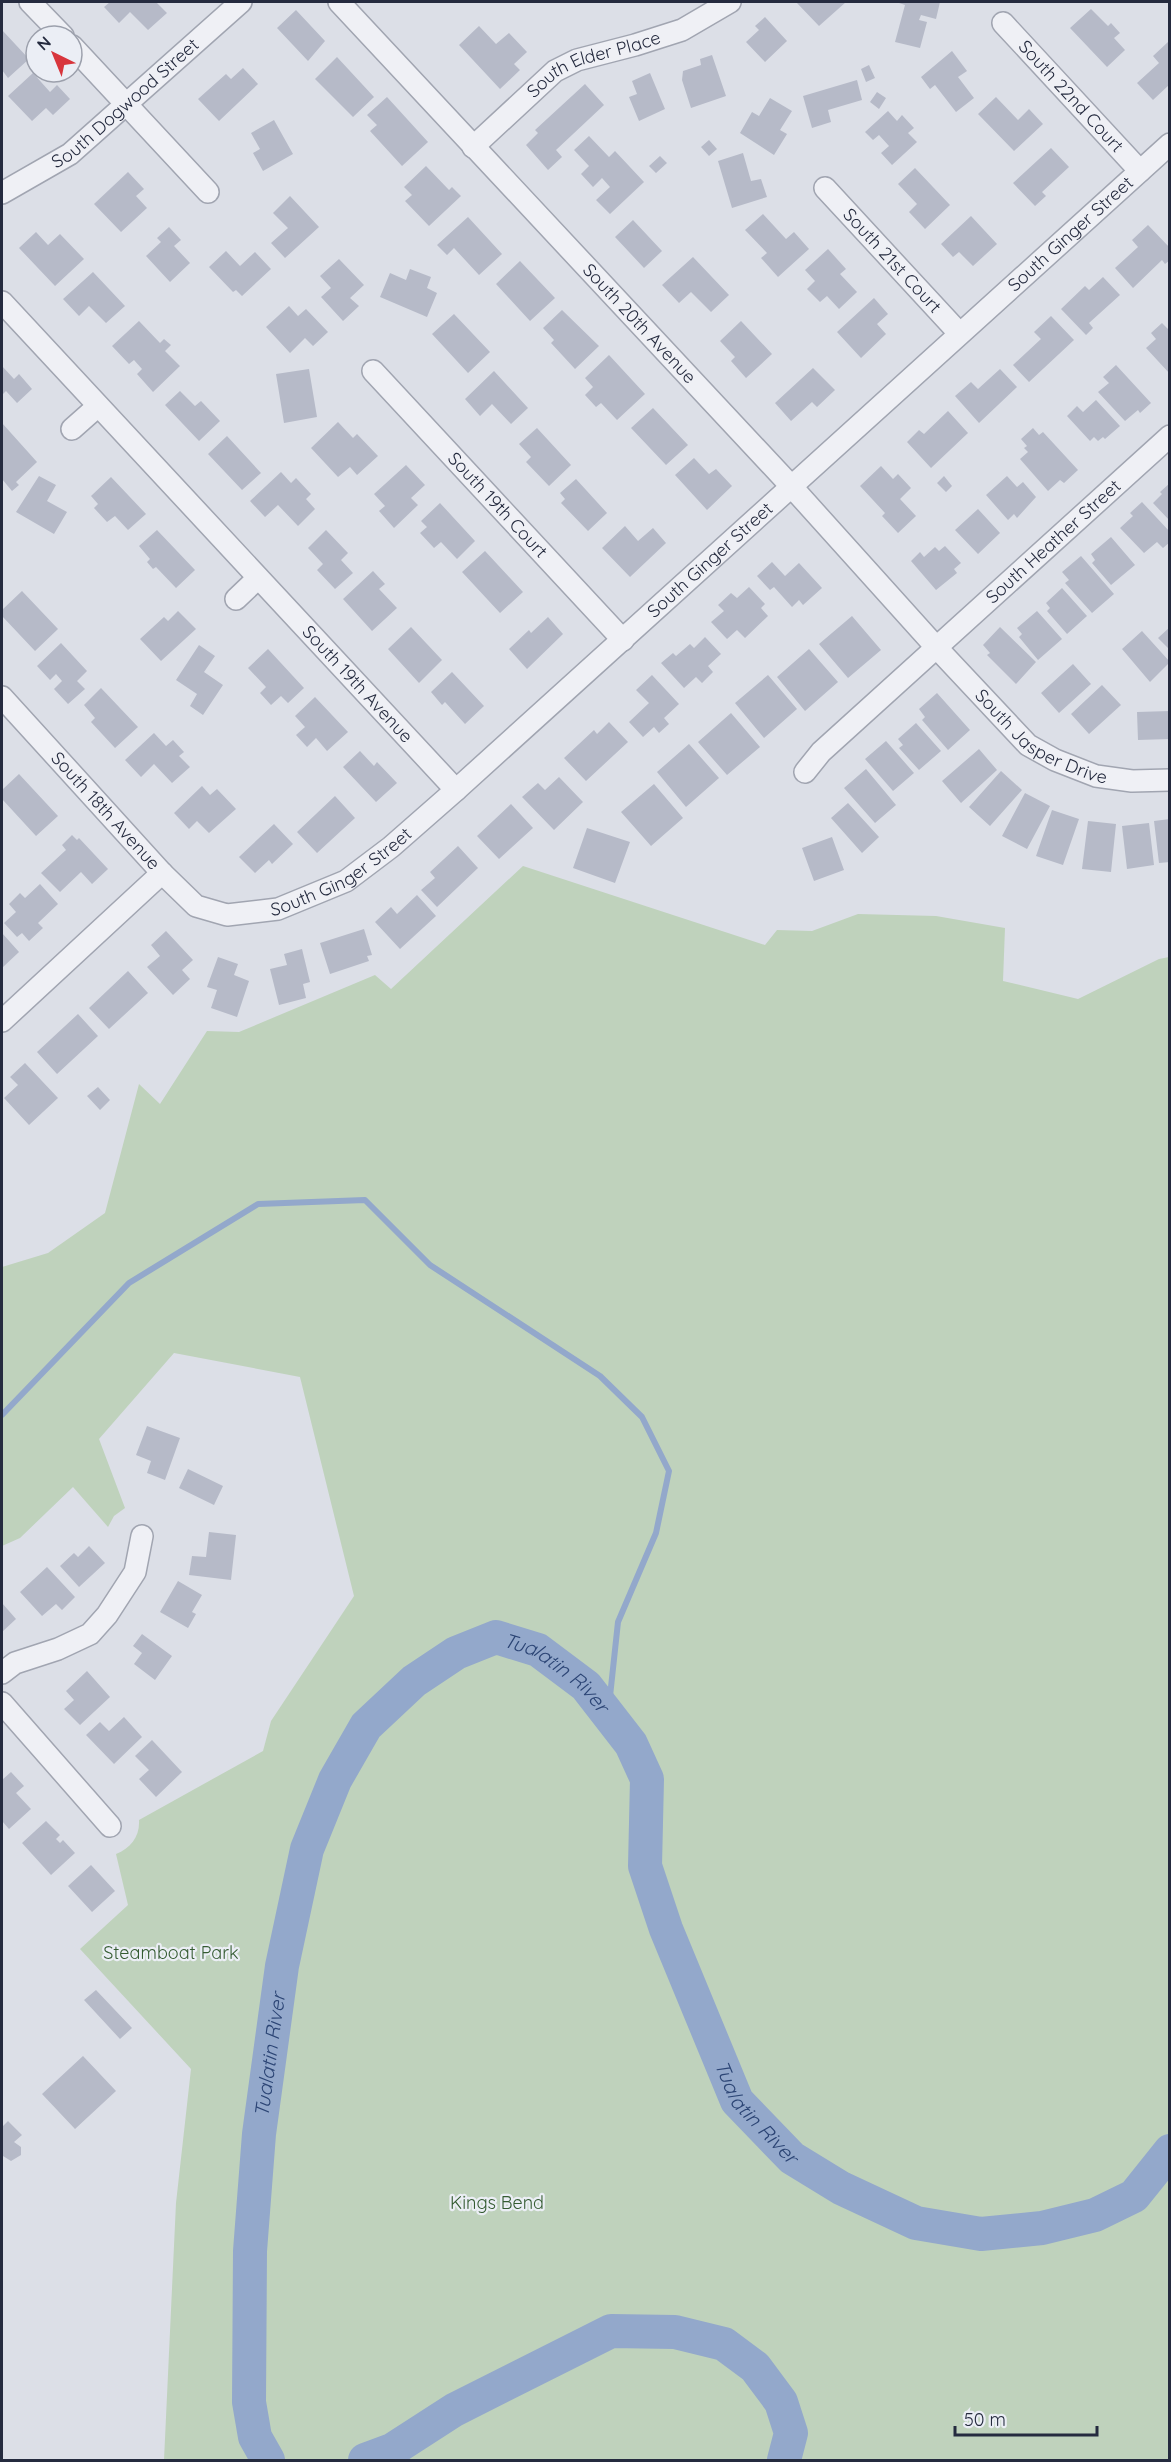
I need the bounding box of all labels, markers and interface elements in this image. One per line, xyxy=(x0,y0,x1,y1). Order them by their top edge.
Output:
north arrow xyxy=(24,24,84,84)
street label: South Elder Place xyxy=(522,26,663,102)
text: N xyxy=(33,32,55,54)
street label: South Dogwood Street xyxy=(47,33,203,173)
street label: South 22nd Court xyxy=(1014,35,1129,157)
street label: South Ginger Street xyxy=(1003,171,1138,296)
street label: South 21st Court xyxy=(838,203,947,318)
street label: South 20th Avenue xyxy=(578,258,701,388)
street label: South 19th Court xyxy=(443,447,553,563)
street label: South Heather Street xyxy=(981,474,1125,608)
street label: South Ginger Street xyxy=(642,497,777,622)
street label: South 19th Avenue xyxy=(298,620,418,747)
street label: South Jasper Drive xyxy=(970,684,1109,788)
street label: South 18th Avenue xyxy=(46,747,166,875)
street label: South Ginger Street xyxy=(269,822,416,921)
water label: Tualatin River xyxy=(501,1627,616,1719)
park label: Steamboat Park xyxy=(103,1941,239,1964)
water label: Tualatin River xyxy=(248,1989,291,2119)
water label: Tualatin River xyxy=(710,2057,805,2170)
park label: Kings Bend xyxy=(450,2191,544,2214)
scale bar xyxy=(955,2399,1098,2437)
text: 50 m xyxy=(964,2408,1006,2431)

